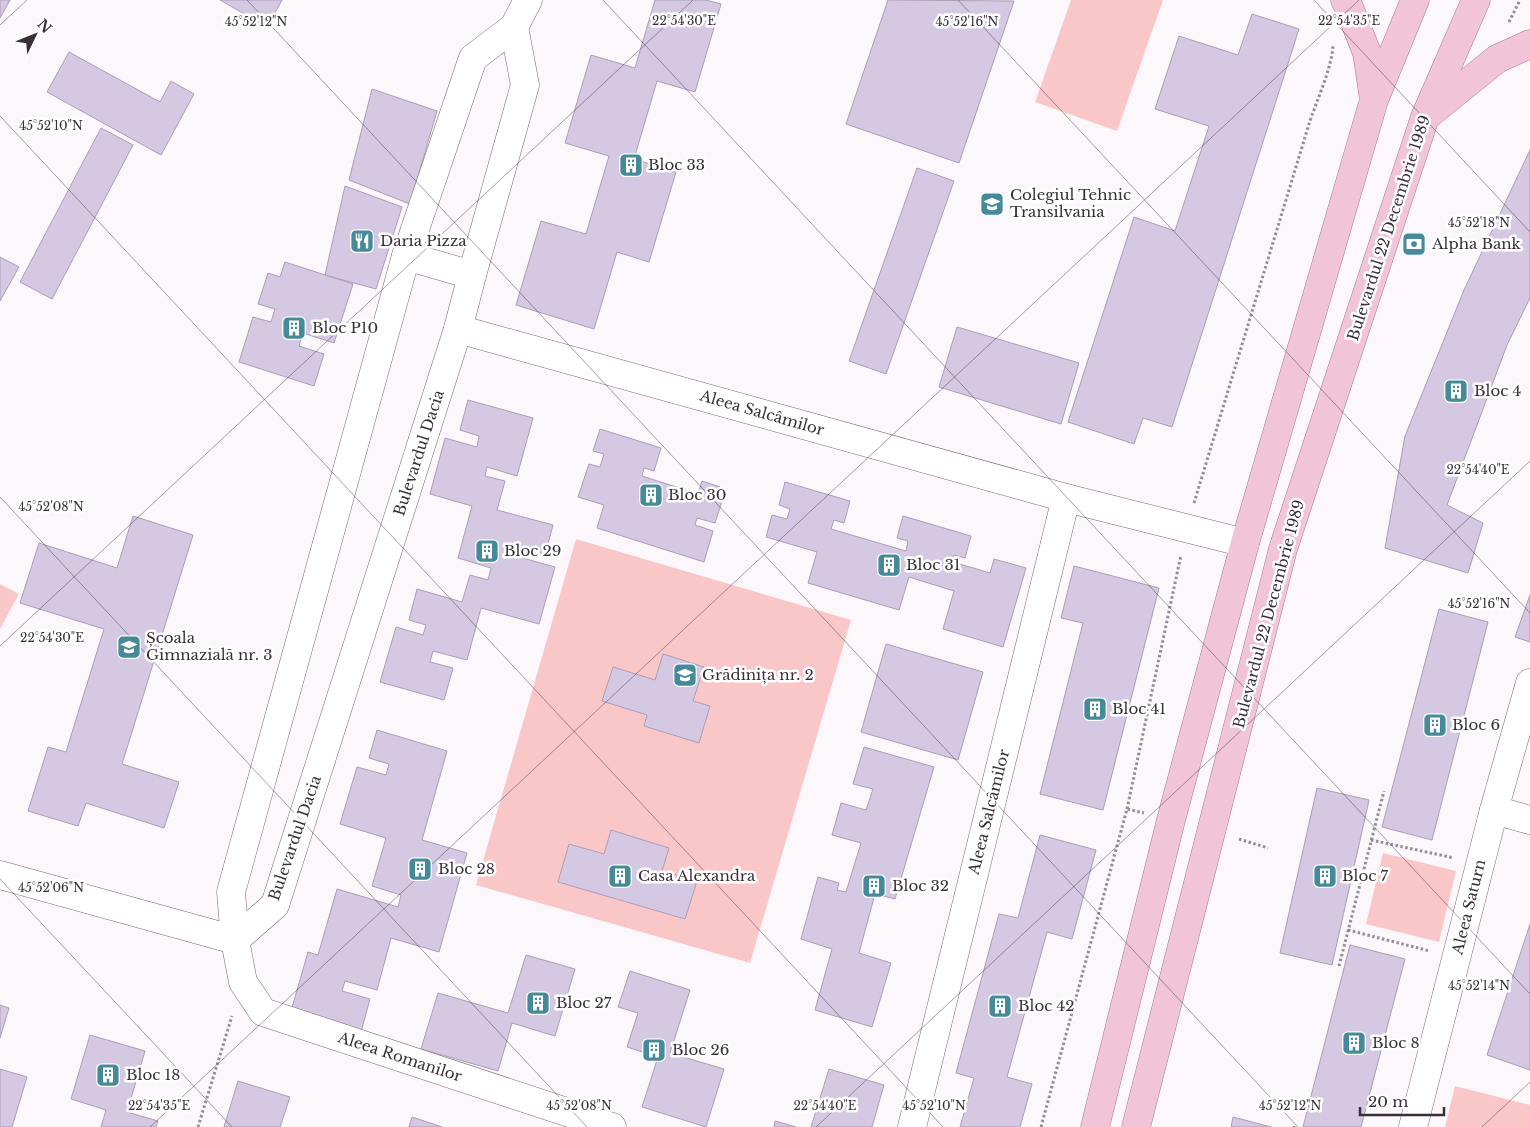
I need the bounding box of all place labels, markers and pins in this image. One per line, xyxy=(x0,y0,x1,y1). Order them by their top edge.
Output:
building icon: Bloc 33 xyxy=(618,152,644,178)
place label: Bloc 33 xyxy=(648,155,705,174)
place label: Colegiul Tehnic Transilvania xyxy=(1010,185,1131,221)
school or university icon: Colegiul Tehnic Transilvania xyxy=(979,191,1005,217)
restaurant icon: Daria Pizza xyxy=(349,228,375,254)
place label: Daria Pizza xyxy=(380,231,467,250)
bank icon: Alpha Bank xyxy=(1401,231,1427,257)
place label: Alpha Bank xyxy=(1431,234,1522,253)
building icon: Bloc P10 xyxy=(281,315,307,341)
place label: Bloc P10 xyxy=(312,318,378,337)
building icon: Bloc 4 xyxy=(1443,378,1469,404)
place label: Bloc 4 xyxy=(1474,381,1521,400)
building icon: Bloc 30 xyxy=(638,482,664,508)
place label: Bloc 30 xyxy=(668,485,727,504)
building icon: Bloc 29 xyxy=(474,538,500,564)
place label: Bloc 29 xyxy=(504,541,561,560)
building icon: Bloc 31 xyxy=(876,552,902,578)
place label: Bloc 31 xyxy=(906,555,960,574)
place label: Școala Gimnazială nr. 3 xyxy=(146,628,272,664)
school or university icon: Școala Gimnazială nr. 3 xyxy=(116,634,142,660)
school or university icon: Grădinița nr. 2 xyxy=(672,662,698,688)
place label: Grădinița nr. 2 xyxy=(702,665,814,684)
building icon: Bloc 41 xyxy=(1082,696,1108,722)
place label: Bloc 41 xyxy=(1112,699,1166,718)
building icon: Bloc 6 xyxy=(1422,712,1448,738)
place label: Bloc 6 xyxy=(1452,715,1500,734)
building icon: Bloc 28 xyxy=(407,856,433,882)
place label: Bloc 28 xyxy=(438,859,495,878)
building icon: Casa Alexandra xyxy=(607,863,633,889)
building icon: Bloc 7 xyxy=(1312,863,1338,889)
place label: Casa Alexandra xyxy=(638,866,756,885)
place label: Bloc 7 xyxy=(1342,866,1389,885)
building icon: Bloc 32 xyxy=(861,873,887,899)
place label: Bloc 32 xyxy=(892,876,949,895)
building icon: Bloc 27 xyxy=(525,990,551,1016)
place label: Bloc 27 xyxy=(556,993,612,1012)
building icon: Bloc 42 xyxy=(987,993,1013,1019)
place label: Bloc 42 xyxy=(1018,996,1075,1015)
building icon: Bloc 8 xyxy=(1341,1030,1367,1056)
place label: Bloc 8 xyxy=(1372,1033,1420,1052)
building icon: Bloc 26 xyxy=(641,1037,667,1063)
place label: Bloc 26 xyxy=(672,1040,729,1059)
building icon: Bloc 18 xyxy=(95,1062,121,1088)
place label: Bloc 18 xyxy=(126,1065,180,1084)

